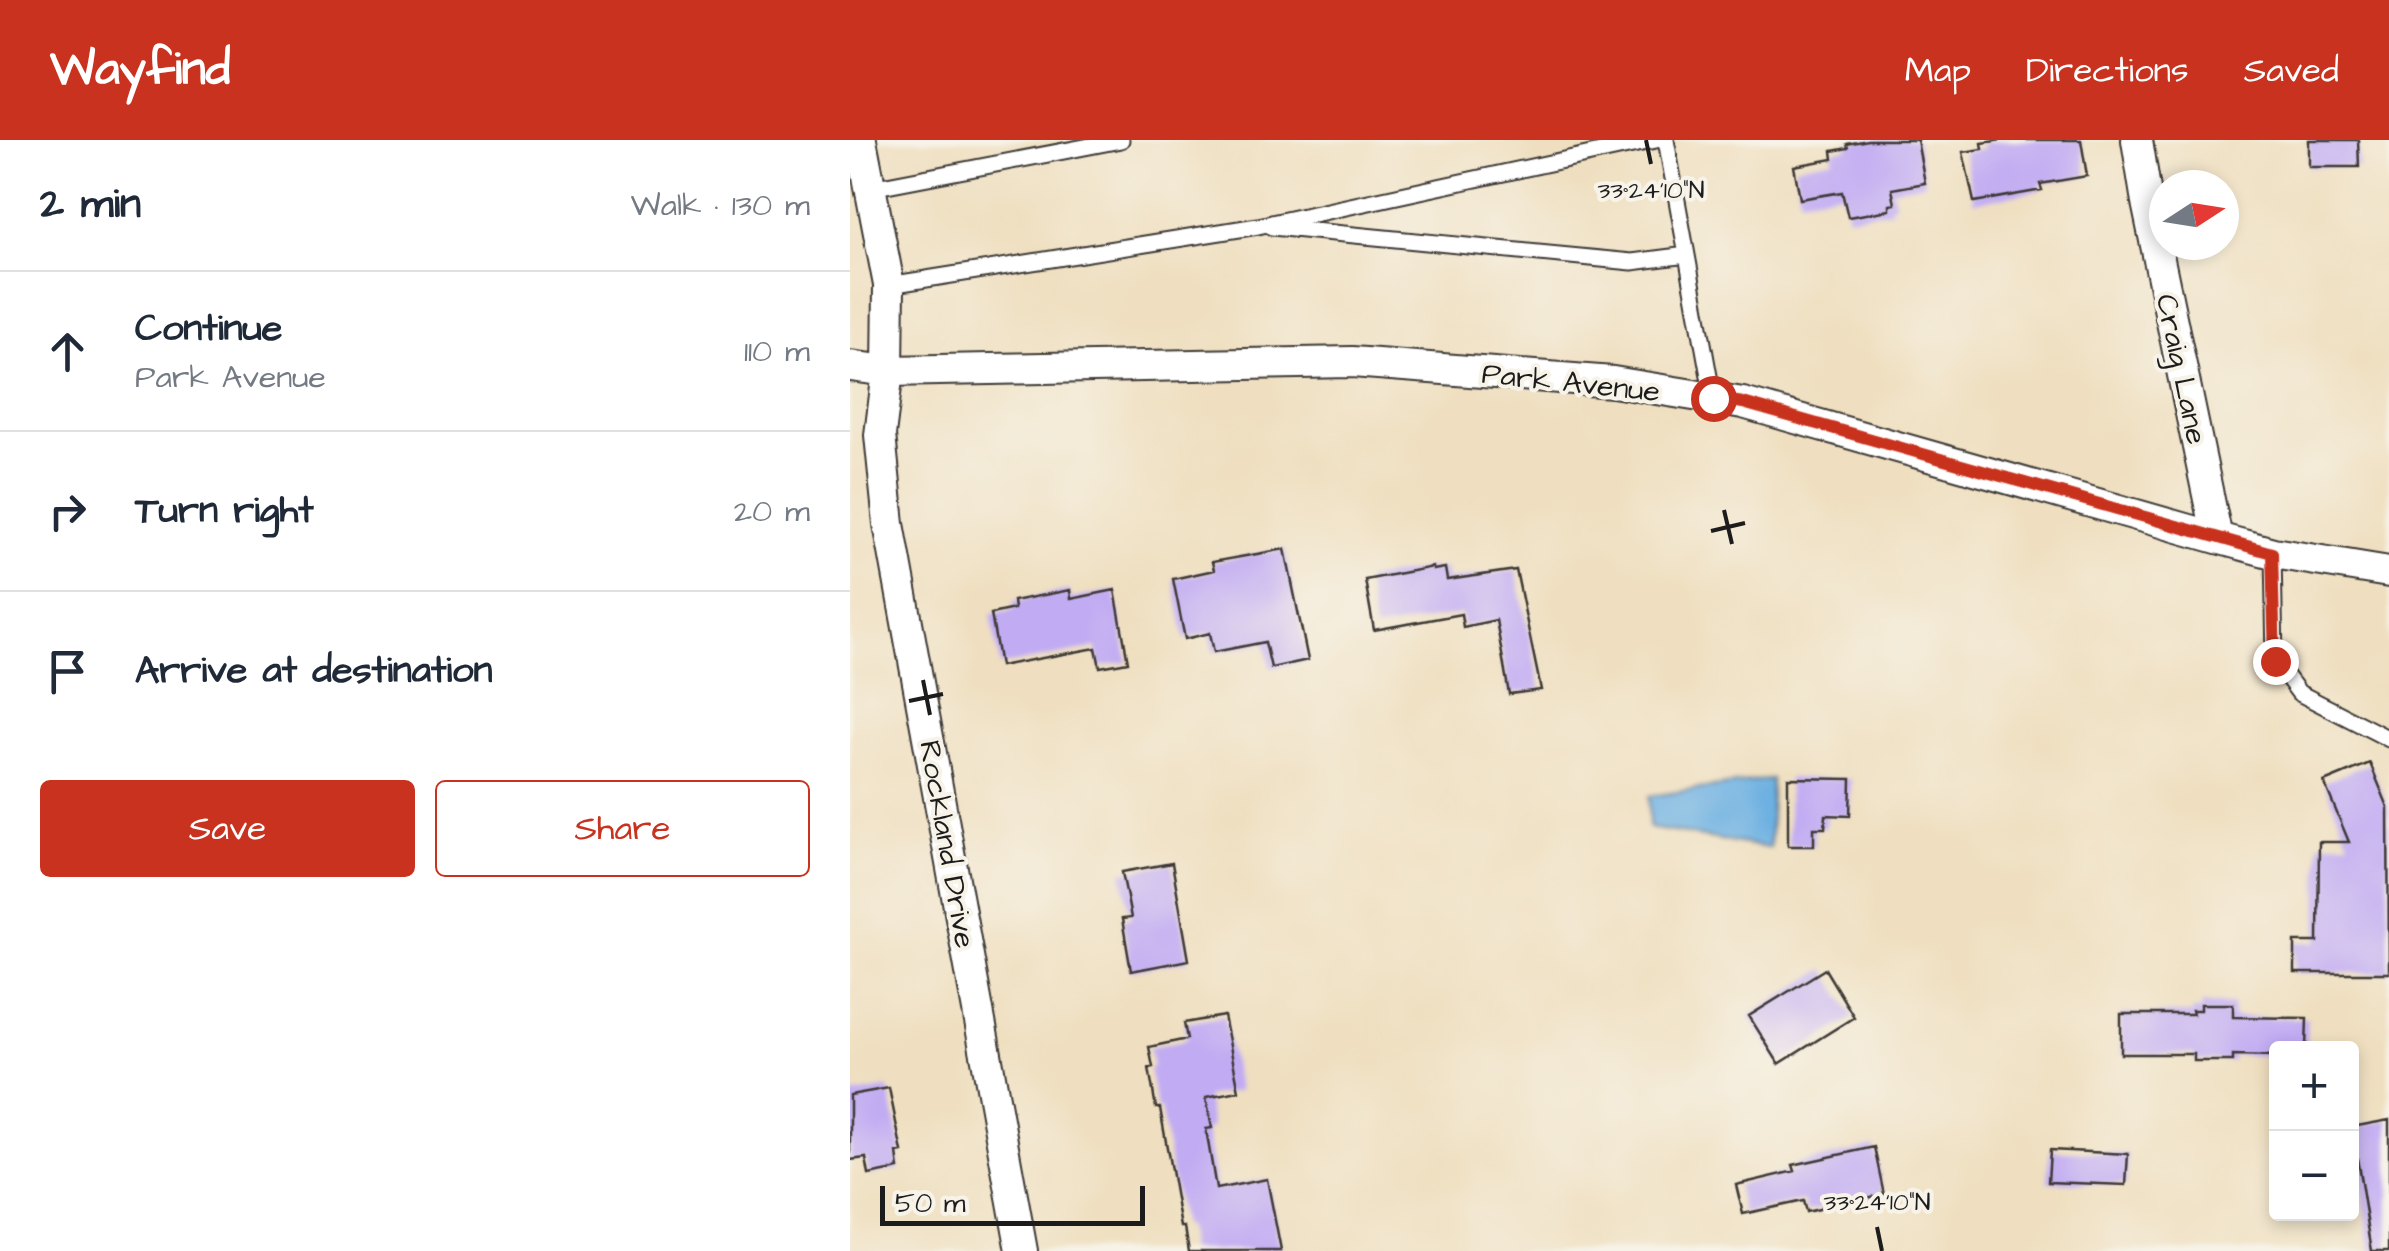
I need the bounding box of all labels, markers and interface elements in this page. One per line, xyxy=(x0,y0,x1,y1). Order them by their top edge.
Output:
text: Wayfind xyxy=(50,37,230,103)
text: Map xyxy=(1905,46,1971,95)
text: Directions xyxy=(2026,46,2189,95)
text: Saved xyxy=(2244,46,2339,95)
north arrow xyxy=(2149,170,2239,260)
text: 33°24'10"N xyxy=(1598,173,1704,208)
text: 2 min xyxy=(40,176,141,234)
text: Walk · 130 m xyxy=(631,183,810,228)
street label: Craig Lane xyxy=(2144,290,2217,448)
text: Continue xyxy=(135,303,282,355)
icon: ahead xyxy=(40,324,95,379)
text: 110 m xyxy=(744,329,810,374)
street label: Park Avenue xyxy=(1480,353,1662,413)
text: Park Avenue xyxy=(135,355,326,400)
route start xyxy=(1691,376,1737,422)
icon: right xyxy=(40,484,95,539)
text: Turn right xyxy=(135,485,314,537)
text: 20 m xyxy=(734,489,810,534)
route end xyxy=(2253,639,2299,685)
icon: arrive xyxy=(40,644,95,699)
text: Arrive at destination xyxy=(135,645,492,697)
street label: Rockland Drive xyxy=(908,737,986,951)
button: Save xyxy=(40,780,415,877)
button: Share xyxy=(435,780,810,877)
map controls xyxy=(2269,1041,2359,1221)
button: + xyxy=(2269,1041,2359,1131)
button: − xyxy=(2269,1131,2359,1221)
scale bar xyxy=(880,1181,1145,1226)
text: 50 m xyxy=(895,1184,966,1223)
text: 33°24'10"N xyxy=(1824,1185,1930,1220)

